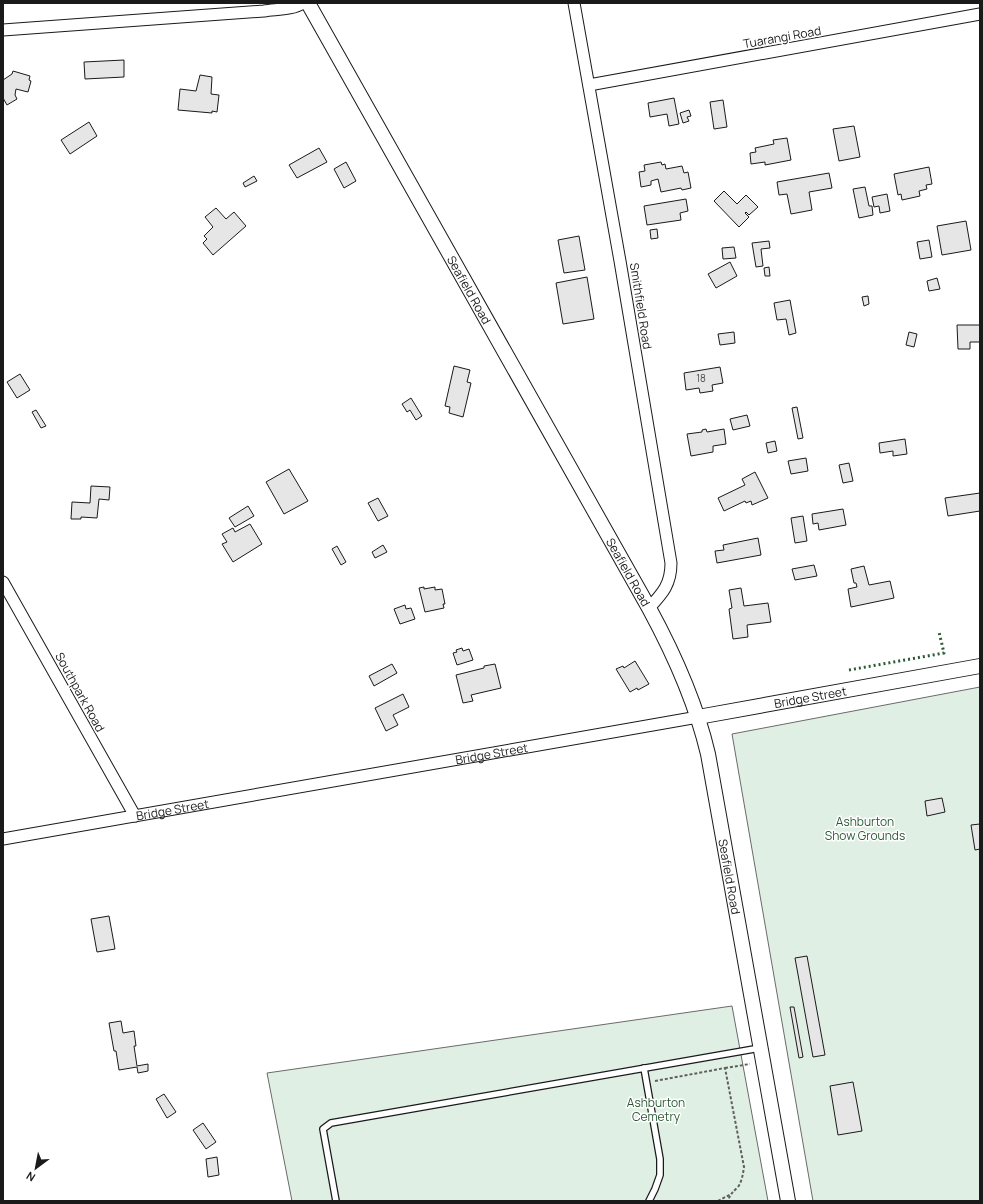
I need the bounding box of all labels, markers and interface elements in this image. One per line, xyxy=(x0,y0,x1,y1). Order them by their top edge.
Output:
street label: Tuarangi Road xyxy=(742,22,822,52)
street label: Seafield Road xyxy=(443,252,496,327)
street label: Smithfield Road xyxy=(626,262,656,350)
house number: 18 xyxy=(696,371,706,385)
street label: Seafield Road xyxy=(603,535,655,609)
street label: Southpark Road xyxy=(51,649,109,735)
street label: Bridge Street xyxy=(773,682,848,712)
street label: Bridge Street xyxy=(454,738,529,768)
street label: Bridge Street xyxy=(135,795,210,824)
park label: Ashburton Show Grounds xyxy=(825,813,905,844)
street label: Seafield Road xyxy=(715,838,745,916)
park label: Ashburton Cemetry xyxy=(627,1094,685,1125)
north arrow xyxy=(16,1148,56,1188)
text: N xyxy=(23,1168,38,1185)

